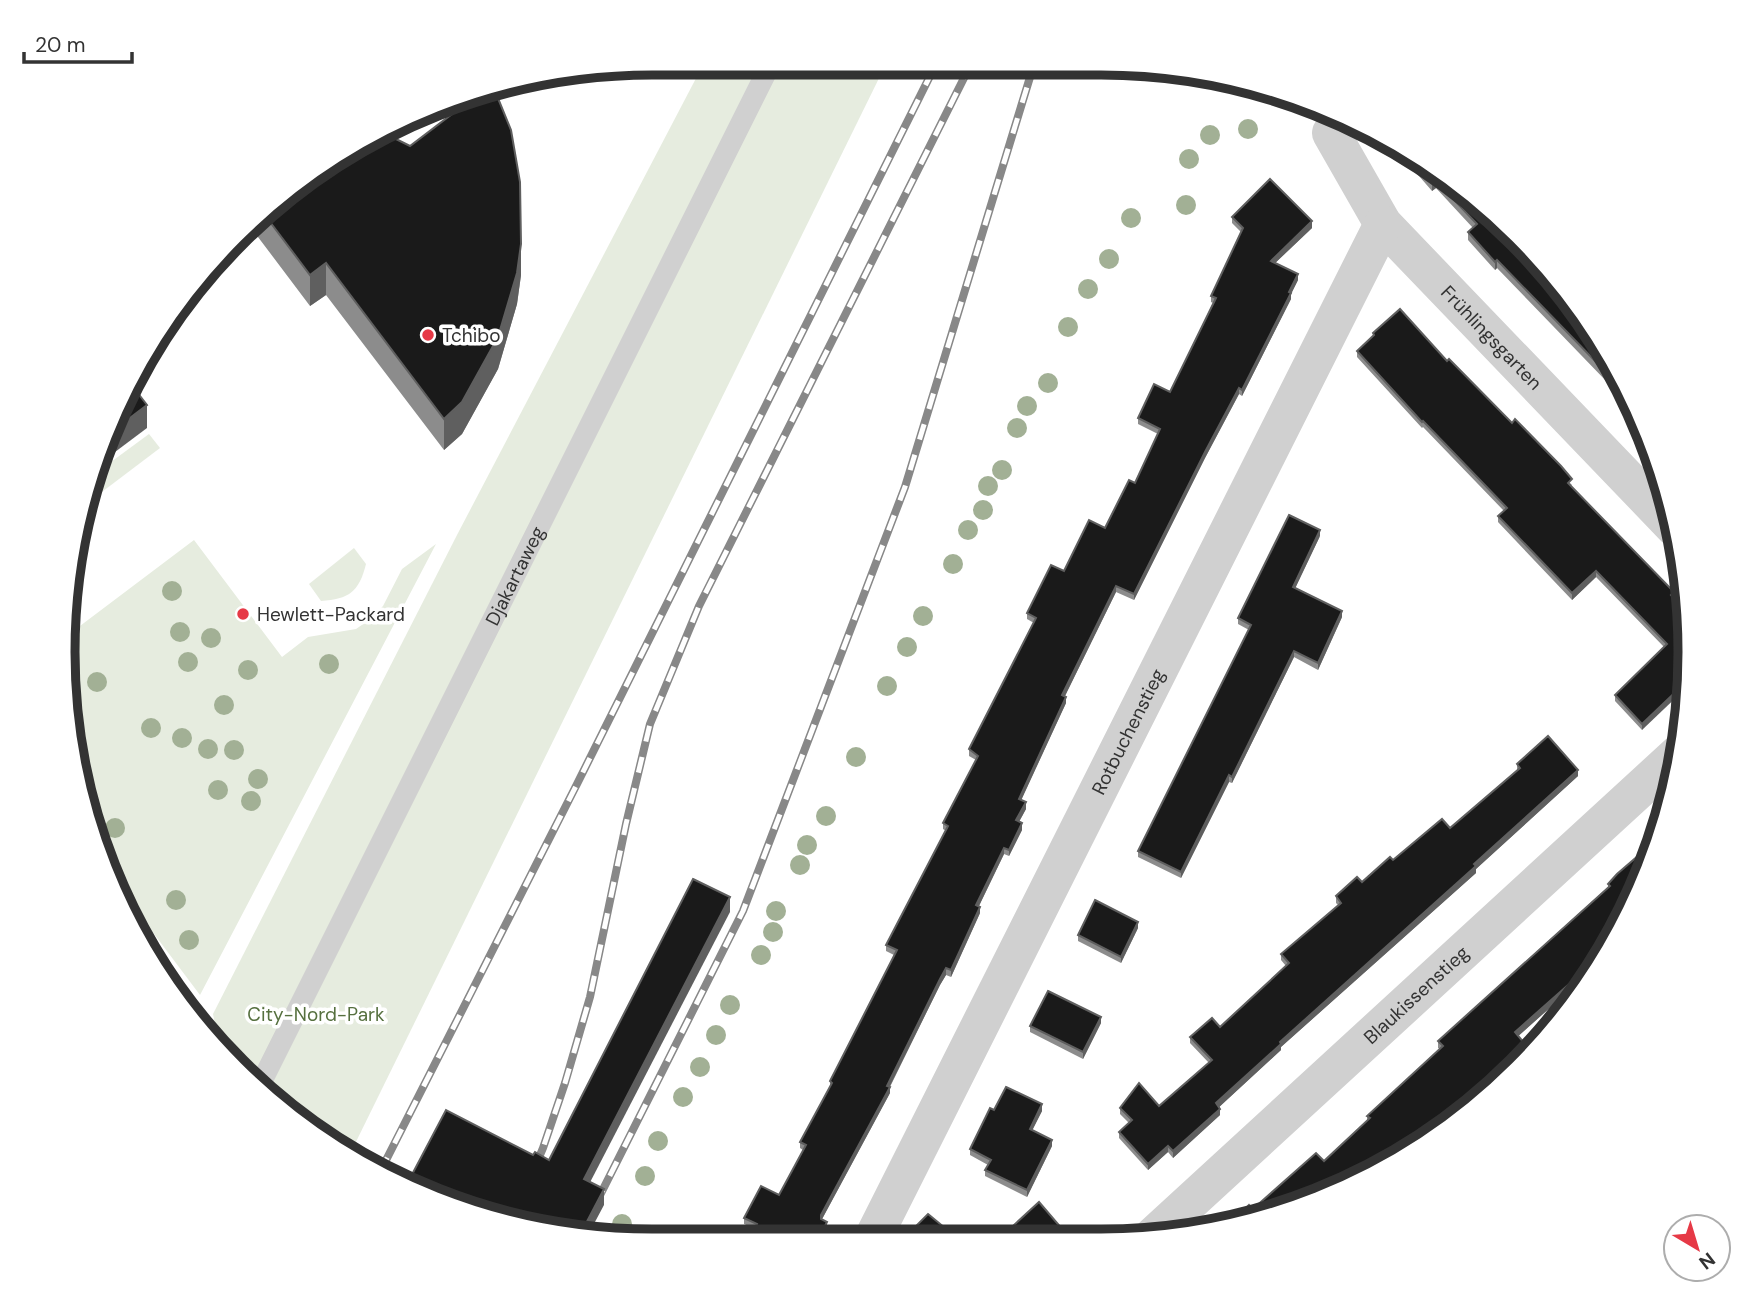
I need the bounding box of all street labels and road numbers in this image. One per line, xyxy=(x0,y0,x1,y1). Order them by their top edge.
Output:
street label: Frühlingsgarten xyxy=(1436,280,1548,395)
street label: Djakartaweg xyxy=(479,521,550,630)
street label: Rotbuchenstieg xyxy=(1086,664,1170,799)
street label: Blaukissenstieg xyxy=(1358,940,1474,1049)

